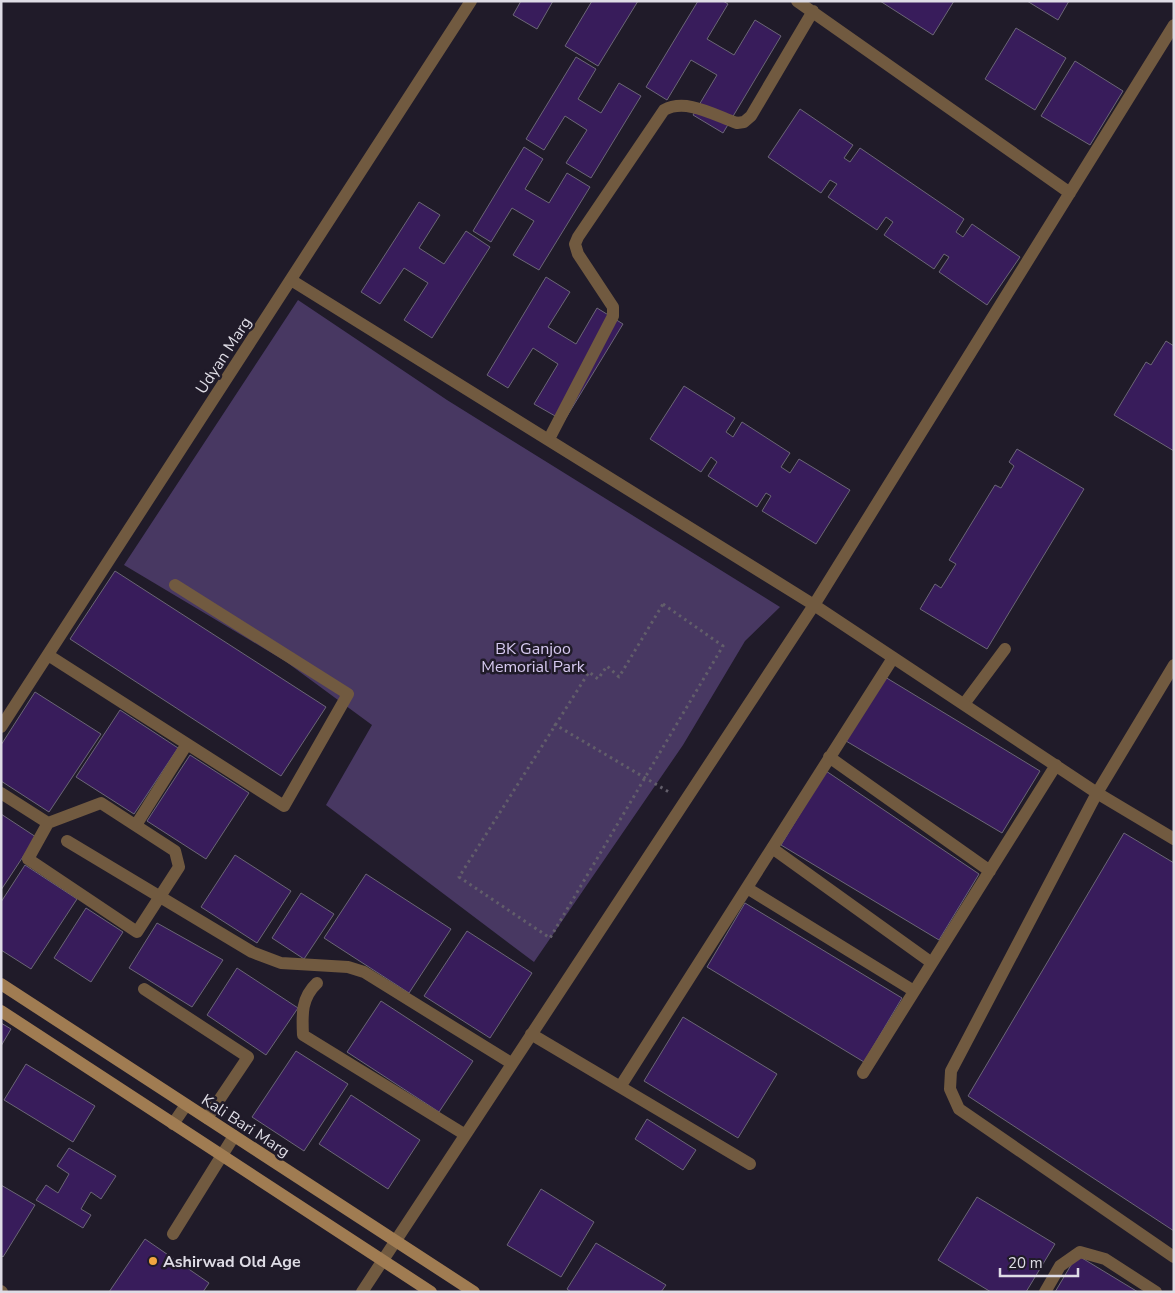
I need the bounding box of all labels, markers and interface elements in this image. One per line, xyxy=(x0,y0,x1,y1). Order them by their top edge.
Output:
street label: Udyan Marg xyxy=(191,313,257,398)
park label: BK Ganjoo Memorial Park xyxy=(481,638,586,678)
street label: Kali Bari Marg xyxy=(197,1089,294,1163)
scale bar xyxy=(1000,1246,1078,1278)
place label: Ashirwad Old Age xyxy=(163,1251,301,1273)
text: 20 m xyxy=(1008,1253,1043,1273)
marker: Ashirwad Old Age xyxy=(147,1255,159,1267)

